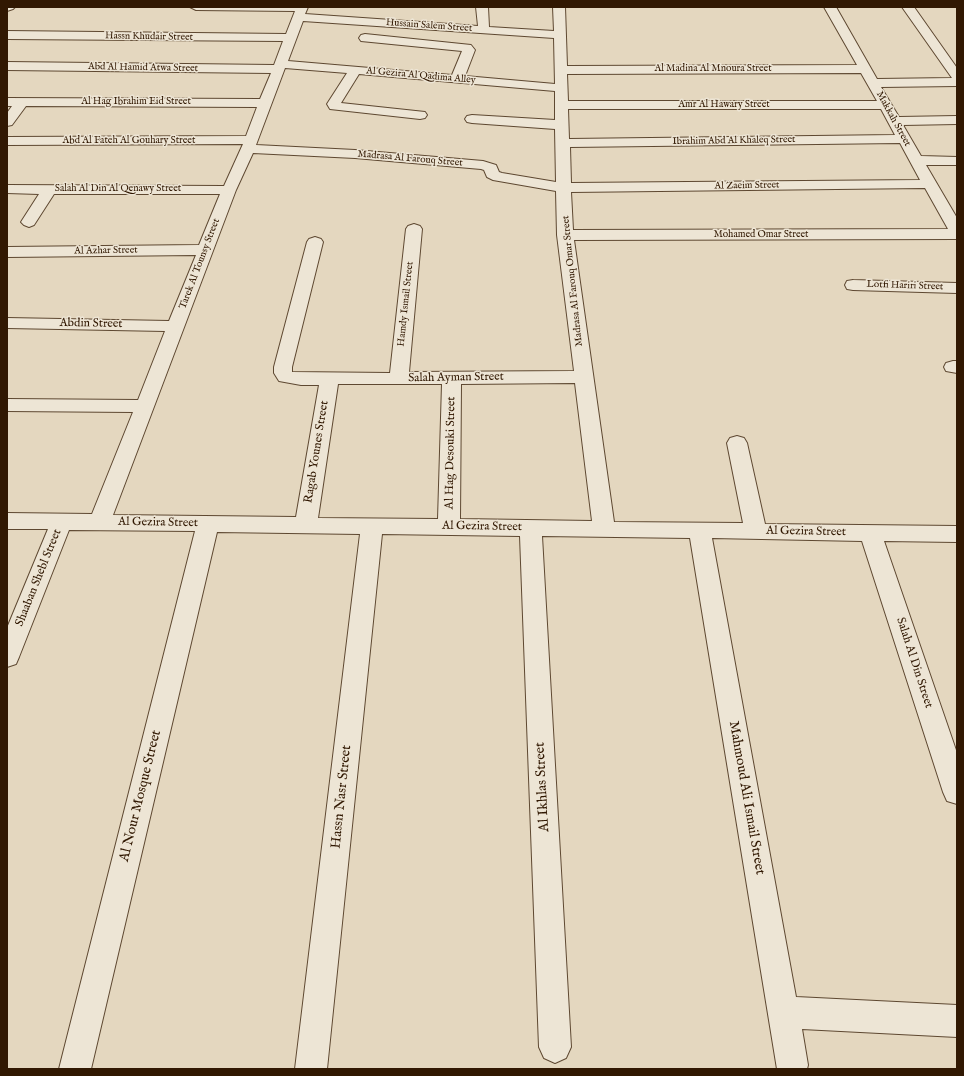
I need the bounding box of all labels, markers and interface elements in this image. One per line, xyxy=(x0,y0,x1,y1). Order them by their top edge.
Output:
street label: Hussain Salem Street xyxy=(385,17,473,35)
street label: Hassn Khudair Street xyxy=(105,30,193,44)
street label: Abd Al Hamid Atwa Street xyxy=(88,61,198,75)
street label: Al Madina Al Mnoura Street xyxy=(654,63,772,75)
street label: Al Gezira Al Qadima Alley xyxy=(366,65,476,87)
street label: Makkah Street xyxy=(873,89,913,149)
street label: Al Hag Ibrahim Eid Street xyxy=(81,96,191,108)
street label: Amr Al Hawary Street xyxy=(678,99,770,111)
street label: Ibrahim Abd Al Khaleq Street xyxy=(672,134,796,148)
street label: Abd Al Fateh Al Gouhary Street xyxy=(63,135,195,147)
street label: Madrasa Al Farouq Street xyxy=(357,148,463,170)
street label: Al Zaeim Street xyxy=(714,179,780,193)
street label: Salah Al Din Al Qenawy Street xyxy=(55,183,181,195)
street label: Madrasa Al Farouq Omar Street xyxy=(560,215,586,347)
street label: Tarek Al Tounsy Street xyxy=(177,217,223,311)
street label: Mohamed Omar Street xyxy=(713,229,809,241)
street label: Al Azhar Street xyxy=(74,244,138,258)
street label: Hamdy Ismail Street xyxy=(396,261,416,347)
street label: Lotfi Hariri Street xyxy=(866,279,944,293)
street label: Abdin Street xyxy=(59,316,123,332)
street label: Salah Ayman Street xyxy=(408,370,504,386)
street label: Al Hag Desouki Street xyxy=(443,397,459,509)
street label: Ragab Younes Street xyxy=(302,400,332,504)
street label: Al Gezira Street xyxy=(118,515,198,531)
street label: Al Gezira Street xyxy=(442,519,522,535)
street label: Al Gezira Street xyxy=(766,524,846,540)
street label: Shaaban Shebl Street xyxy=(13,527,65,629)
street label: Salah Al Din Street xyxy=(893,616,935,710)
street label: Mahmoud Ali Ismail Street xyxy=(724,720,768,876)
street label: Al Nour Mosque Street xyxy=(117,728,165,864)
street label: Al Ikhlas Street xyxy=(532,742,554,832)
street label: Hassn Nasr Street xyxy=(328,744,356,850)

